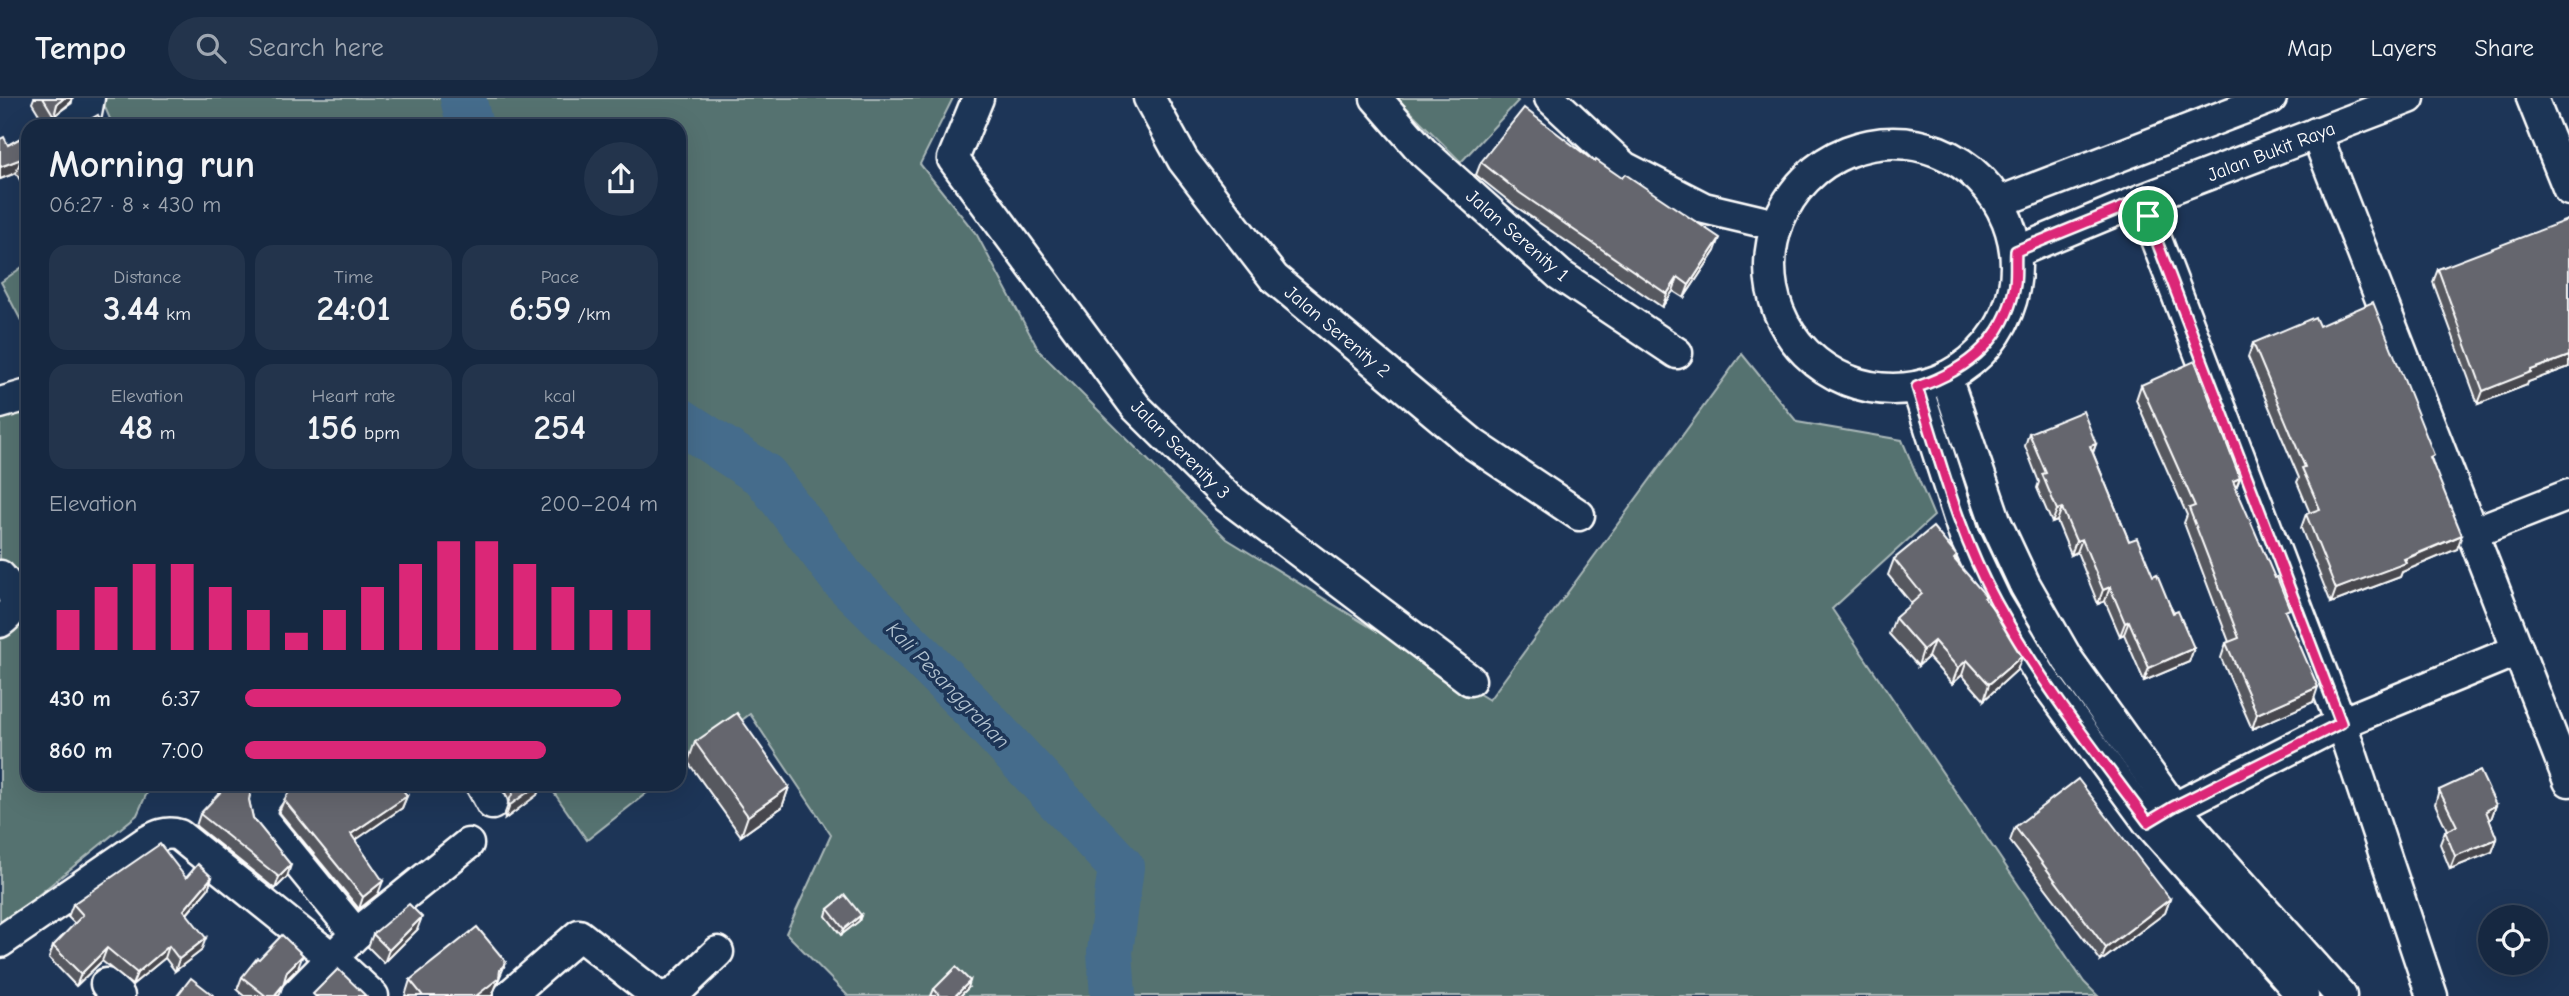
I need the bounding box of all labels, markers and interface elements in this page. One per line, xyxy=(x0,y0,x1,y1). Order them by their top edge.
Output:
search box xyxy=(168,17,658,80)
text: Tempo xyxy=(35,29,126,67)
icon: search xyxy=(192,29,230,67)
text: Search here xyxy=(248,33,384,63)
text: Map xyxy=(2287,34,2333,62)
text: Layers xyxy=(2371,34,2436,62)
text: Share xyxy=(2474,34,2534,62)
street label: Jalan Bukit Raya xyxy=(2204,117,2338,186)
button: share xyxy=(584,142,658,216)
text: Morning run xyxy=(49,143,255,187)
street label: Jalan Serenity 1 xyxy=(1462,185,1573,286)
pin xyxy=(2118,186,2178,246)
text: 06:27 · 8 × 430 m xyxy=(49,191,221,218)
icon: arrive xyxy=(2129,197,2167,235)
text: Distance xyxy=(113,266,181,288)
text: Time xyxy=(334,266,373,288)
text: Pace xyxy=(541,266,579,288)
street label: Jalan Serenity 2 xyxy=(1280,281,1395,382)
text: 3.44 xyxy=(103,288,160,329)
text: 24:01 xyxy=(317,288,390,329)
text: 6:59 xyxy=(509,288,571,329)
text: km xyxy=(160,303,191,325)
text: /km xyxy=(571,303,611,325)
text: Elevation xyxy=(111,385,184,407)
text: Heart rate xyxy=(312,385,395,407)
text: kcal xyxy=(544,385,576,407)
street label: Jalan Serenity 3 xyxy=(1126,396,1234,504)
text: 48 xyxy=(119,407,153,448)
text: 156 xyxy=(307,407,358,448)
text: 254 xyxy=(534,407,586,448)
text: m xyxy=(153,422,175,444)
text: bpm xyxy=(358,422,400,444)
text: Elevation xyxy=(49,490,137,517)
text: 200–204 m xyxy=(540,490,658,517)
water label: Kali Pesanggrahan xyxy=(882,617,1014,753)
text: 430 m xyxy=(49,685,111,712)
text: 6:37 xyxy=(161,685,200,712)
text: 860 m xyxy=(49,737,112,764)
text: 7:00 xyxy=(161,737,204,764)
map controls xyxy=(2478,905,2548,975)
button: locate xyxy=(2478,905,2548,975)

